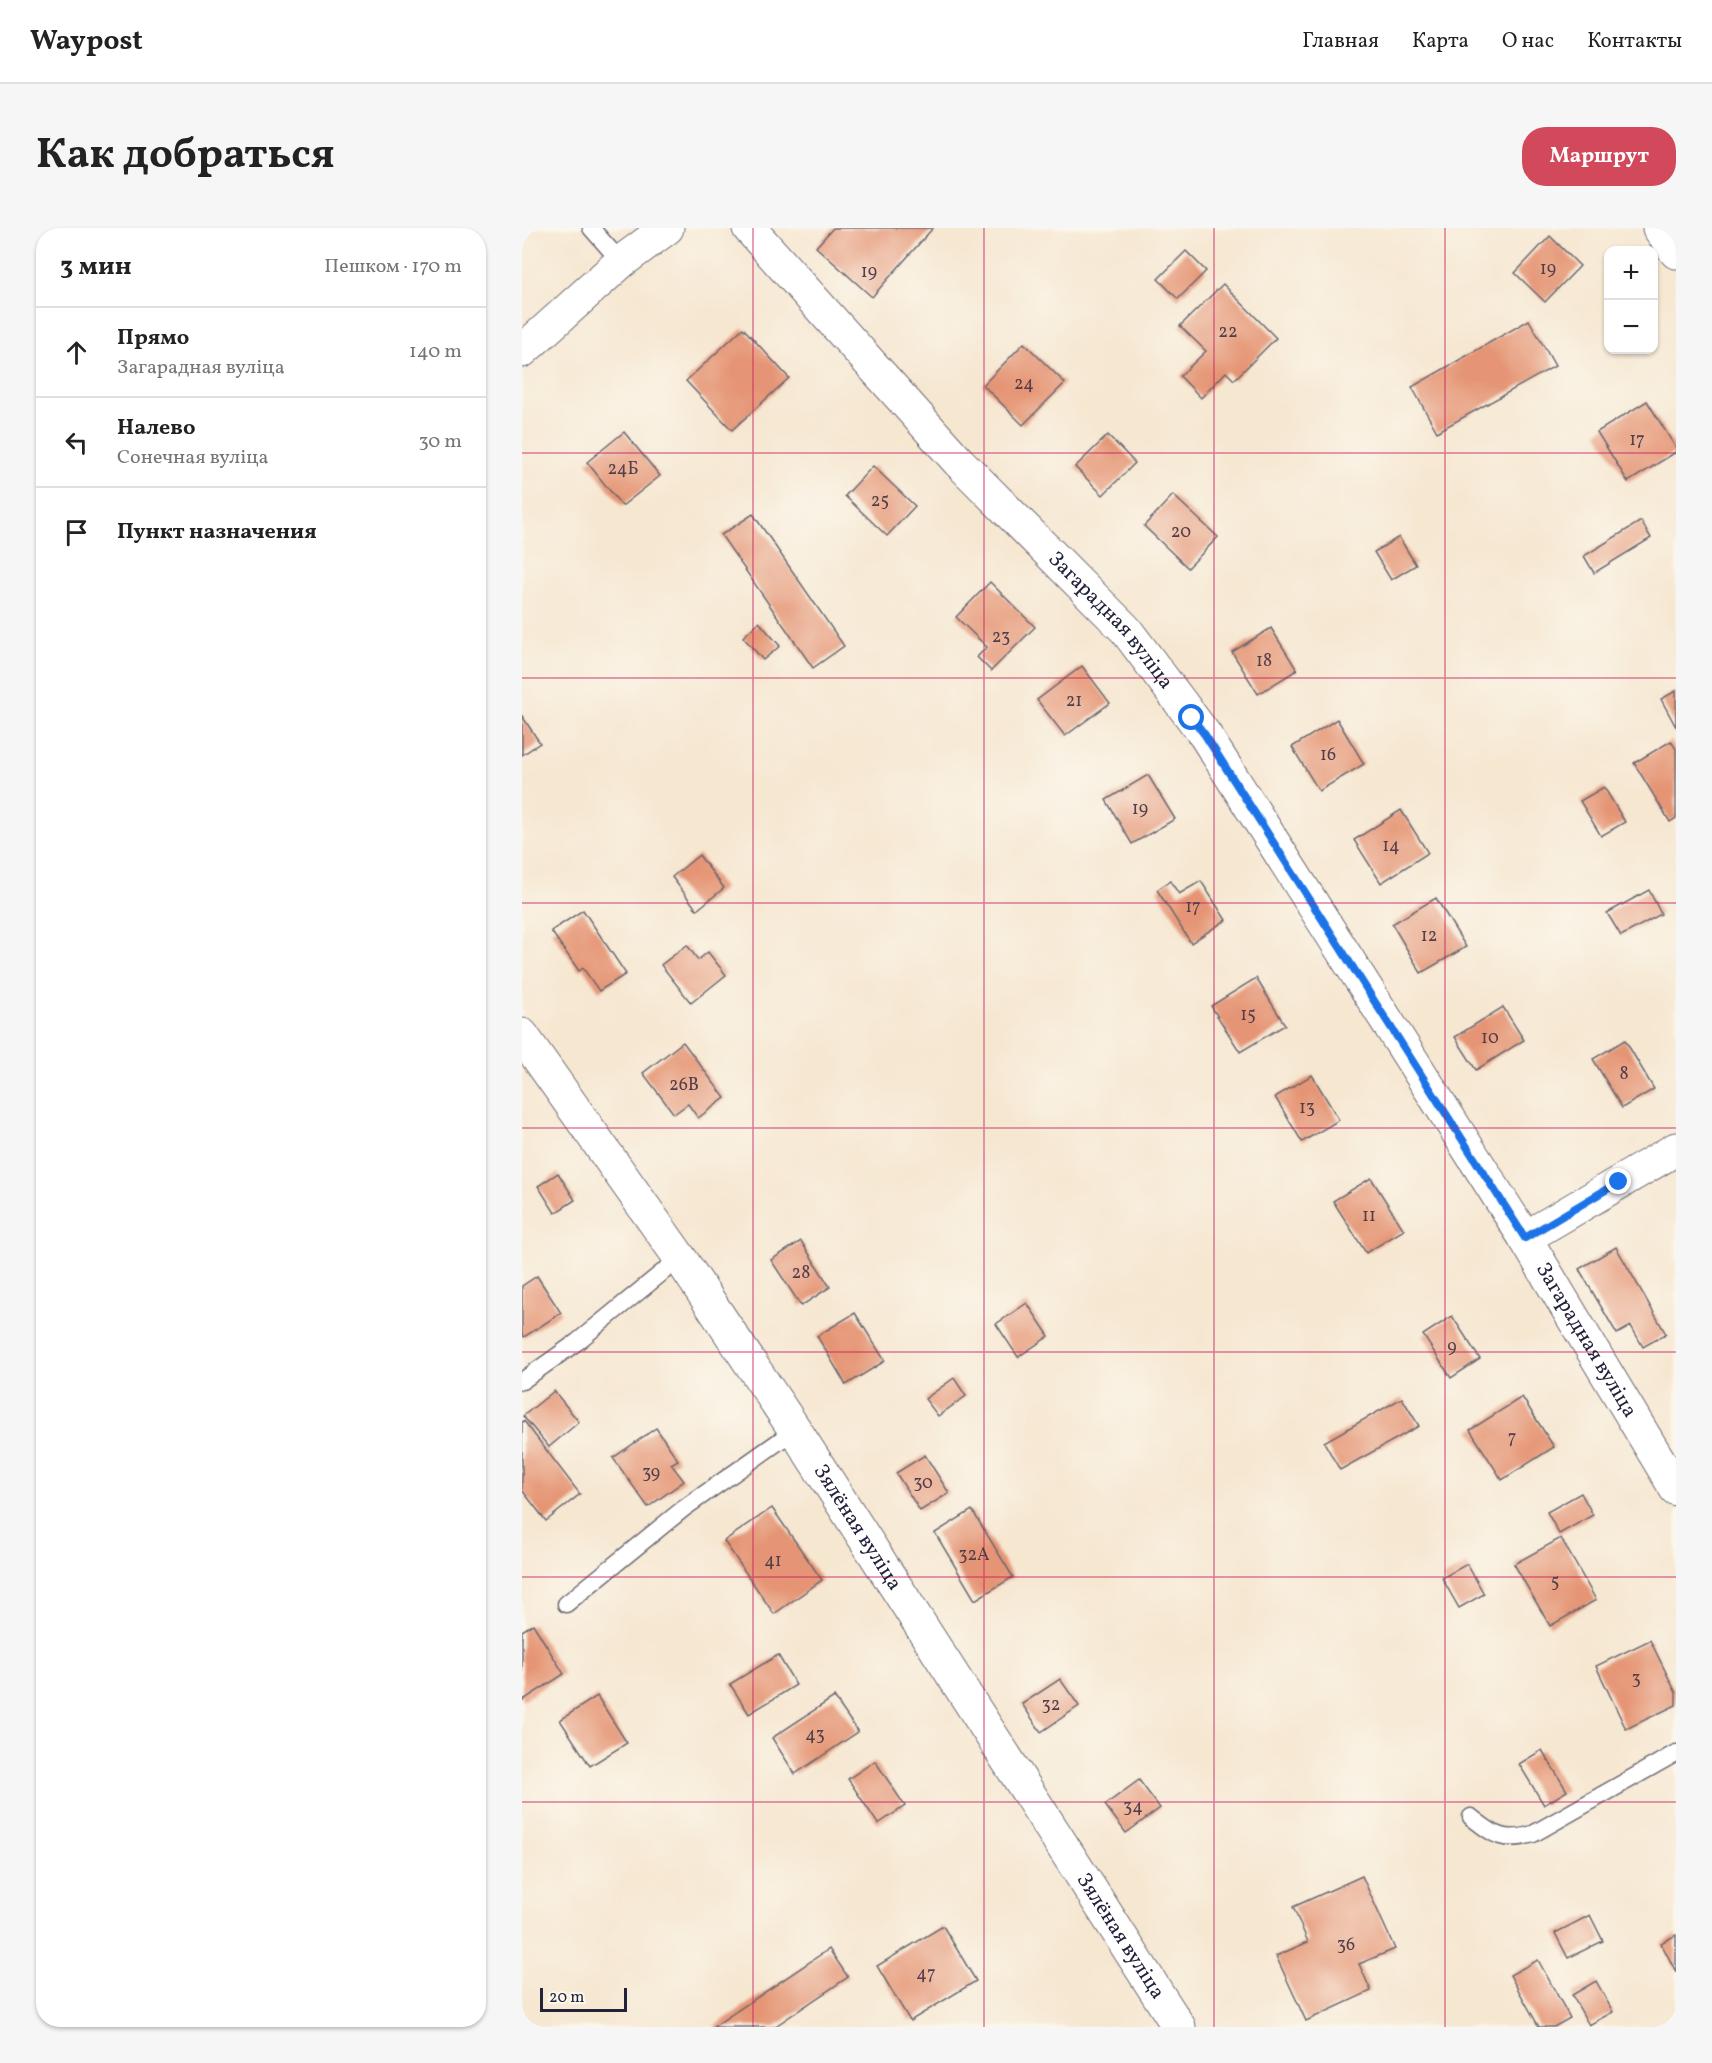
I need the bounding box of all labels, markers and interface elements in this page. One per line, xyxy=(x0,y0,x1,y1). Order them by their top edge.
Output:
text: Waypost xyxy=(30,22,143,61)
text: Главная xyxy=(1302,27,1379,56)
text: Карта xyxy=(1412,27,1469,56)
text: О нас xyxy=(1502,27,1554,56)
text: Контакты xyxy=(1587,27,1682,56)
text: Как добраться xyxy=(36,127,335,186)
button: Маршрут xyxy=(1522,127,1676,186)
map controls xyxy=(1604,246,1658,354)
button: + xyxy=(1604,246,1658,300)
text: 3 мин xyxy=(60,249,132,285)
text: Пешком · 170 m xyxy=(324,253,462,281)
house number: 19 xyxy=(1540,257,1556,282)
house number: 19 xyxy=(861,260,877,285)
button: − xyxy=(1604,300,1658,354)
house number: 22 xyxy=(1218,320,1238,345)
text: Прямо xyxy=(117,323,189,354)
icon: ahead xyxy=(60,336,93,369)
text: 140 m xyxy=(409,338,462,366)
text: Загарадная вуліца xyxy=(117,354,285,382)
house number: 24 xyxy=(1014,372,1034,397)
text: Налево xyxy=(117,413,196,444)
icon: left xyxy=(60,426,93,459)
text: 30 m xyxy=(418,428,462,456)
house number: 17 xyxy=(1629,428,1645,453)
text: Сонечная вуліца xyxy=(117,444,269,472)
house number: 24Б xyxy=(608,457,638,482)
house number: 25 xyxy=(871,489,889,514)
icon: arrive xyxy=(60,516,93,549)
text: Пункт назначения xyxy=(117,517,317,548)
house number: 20 xyxy=(1171,520,1191,545)
street label: Загарадная вуліца xyxy=(1041,545,1180,695)
house number: 23 xyxy=(992,625,1010,650)
house number: 18 xyxy=(1256,649,1272,674)
house number: 21 xyxy=(1066,689,1082,714)
route start xyxy=(1178,704,1204,730)
house number: 16 xyxy=(1320,743,1336,768)
house number: 19 xyxy=(1132,797,1148,822)
house number: 14 xyxy=(1382,834,1400,859)
house number: 17 xyxy=(1185,895,1201,920)
house number: 12 xyxy=(1421,924,1437,949)
house number: 15 xyxy=(1240,1003,1256,1028)
house number: 10 xyxy=(1481,1026,1499,1051)
house number: 8 xyxy=(1619,1062,1629,1087)
house number: 26В xyxy=(669,1073,699,1098)
house number: 13 xyxy=(1299,1096,1315,1121)
route end xyxy=(1605,1168,1631,1194)
house number: 11 xyxy=(1362,1204,1376,1229)
street label: Загарадная вуліца xyxy=(1529,1257,1644,1423)
house number: 28 xyxy=(792,1261,810,1286)
house number: 9 xyxy=(1447,1335,1457,1360)
house number: 7 xyxy=(1508,1426,1516,1451)
street label: Зялёная вуліца xyxy=(806,1459,909,1596)
house number: 39 xyxy=(642,1461,660,1486)
house number: 30 xyxy=(913,1471,933,1496)
house number: 32А xyxy=(958,1543,990,1568)
house number: 41 xyxy=(764,1549,782,1574)
house number: 5 xyxy=(1551,1570,1559,1595)
house number: 3 xyxy=(1631,1667,1641,1692)
house number: 32 xyxy=(1042,1693,1060,1718)
house number: 43 xyxy=(805,1723,825,1748)
house number: 34 xyxy=(1123,1795,1143,1820)
street label: Зялёная вуліца xyxy=(1069,1867,1172,2005)
house number: 36 xyxy=(1337,1933,1355,1958)
house number: 47 xyxy=(916,1962,936,1987)
scale bar xyxy=(540,1985,627,2012)
text: 20 m xyxy=(549,1987,584,2009)

